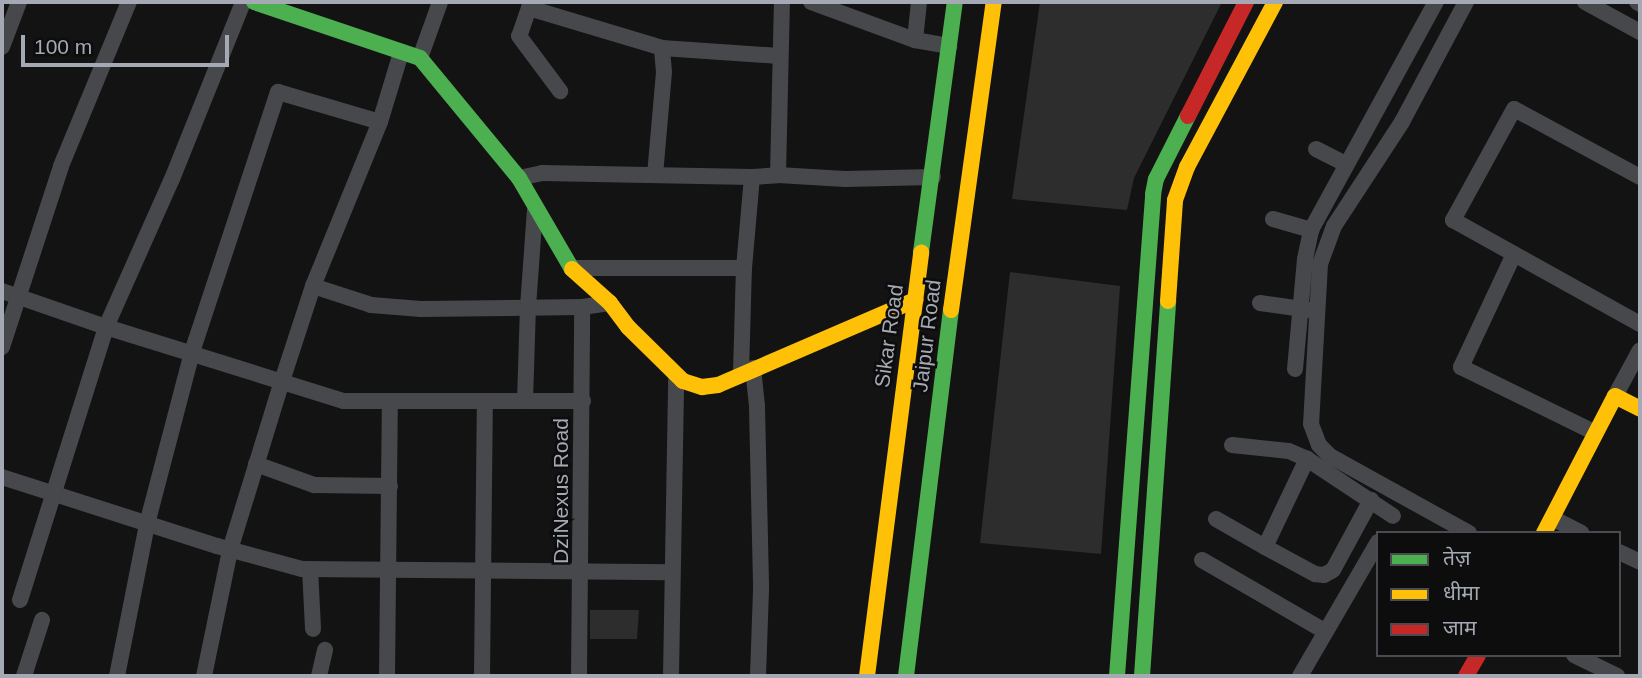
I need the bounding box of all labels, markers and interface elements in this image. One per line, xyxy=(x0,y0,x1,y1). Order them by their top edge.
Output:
scale bar xyxy=(24,21,233,65)
text: 100 m xyxy=(34,35,92,58)
street label: Jaipur Road xyxy=(908,278,946,394)
street label: Sikar Road xyxy=(869,283,909,389)
street label: DziNexus Road xyxy=(548,418,574,564)
legend xyxy=(1376,531,1621,657)
text: तेज़ xyxy=(1443,546,1471,569)
text: धीमा xyxy=(1443,581,1479,604)
text: जाम xyxy=(1443,616,1477,639)

